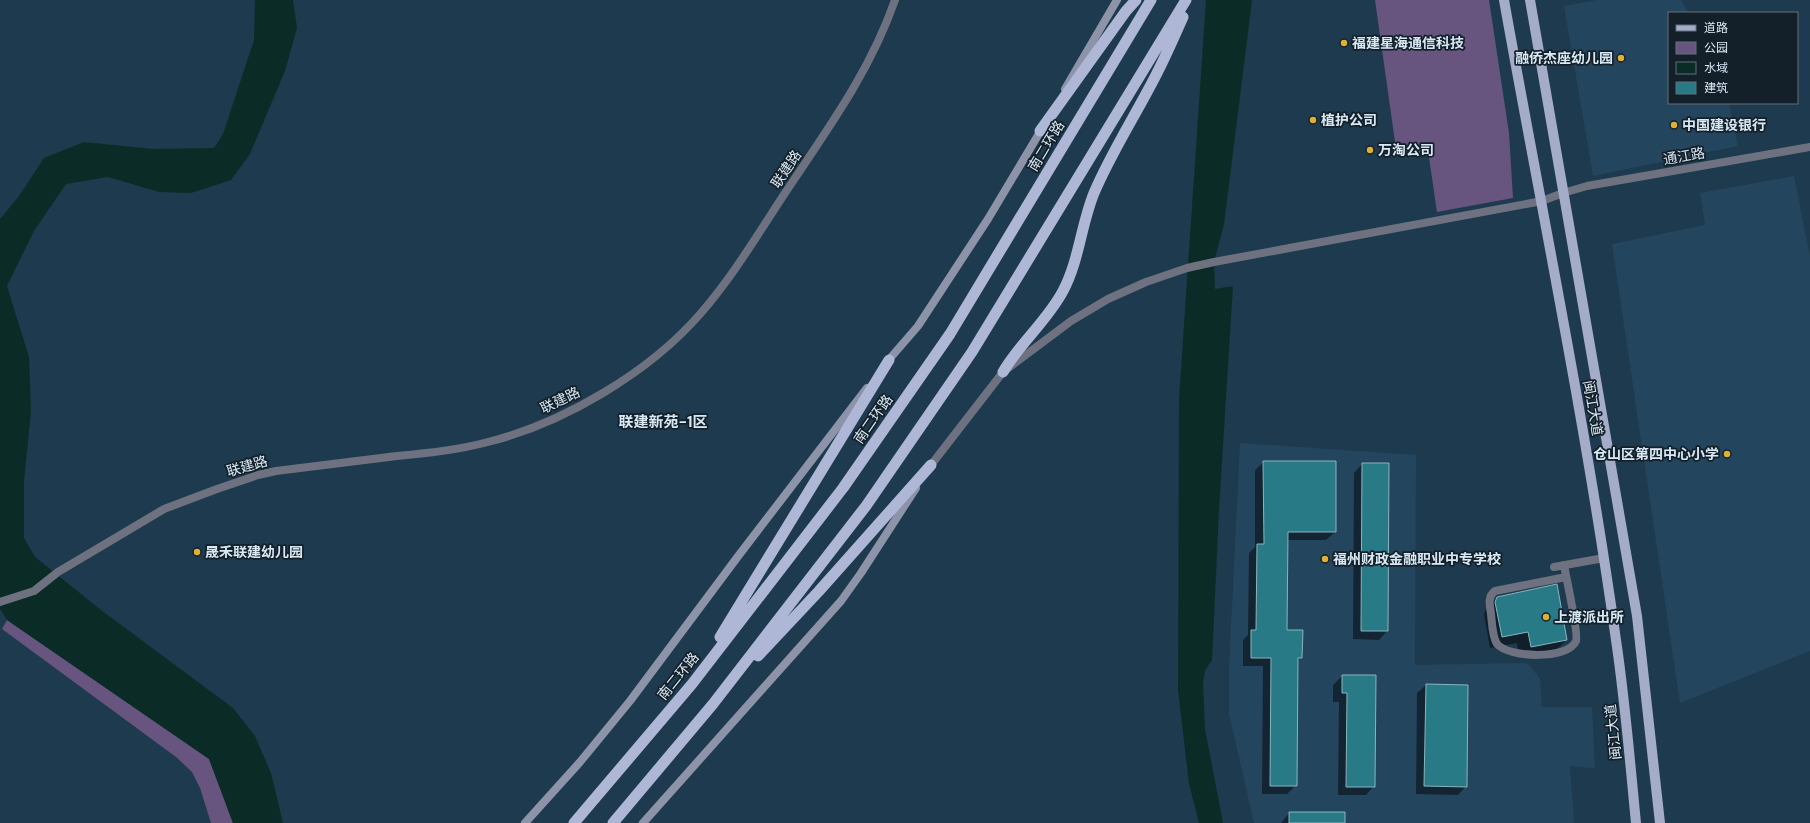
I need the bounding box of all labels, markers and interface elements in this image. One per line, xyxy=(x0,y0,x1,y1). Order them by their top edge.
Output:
legend xyxy=(1668,12,1798,104)
text: 道路 xyxy=(1704,20,1728,36)
place label: 福建星海通信科技 xyxy=(1352,34,1464,52)
marker: 福建星海通信科技 xyxy=(1339,38,1349,48)
text: 公园 xyxy=(1704,40,1728,56)
place label: 融侨杰座幼儿园 xyxy=(1515,49,1613,67)
marker: 融侨杰座幼儿园 xyxy=(1616,53,1626,63)
text: 水域 xyxy=(1704,60,1728,76)
text: 建筑 xyxy=(1704,80,1728,96)
place label: 植护公司 xyxy=(1321,111,1377,129)
marker: 植护公司 xyxy=(1308,115,1318,125)
place label: 中国建设银行 xyxy=(1682,116,1766,134)
street label: 南二环路 xyxy=(1024,117,1068,175)
marker: 中国建设银行 xyxy=(1669,120,1679,130)
place label: 万淘公司 xyxy=(1378,141,1434,159)
street label: 通江路 xyxy=(1662,143,1706,169)
marker: 万淘公司 xyxy=(1365,145,1375,155)
street label: 联建路 xyxy=(767,147,805,191)
street label: 闽江大道 xyxy=(1579,379,1607,437)
street label: 联建路 xyxy=(537,383,583,417)
street label: 南二环路 xyxy=(850,391,896,447)
district label: 联建新苑-1区 xyxy=(618,412,708,432)
place label: 仓山区第四中心小学 xyxy=(1593,445,1719,463)
marker: 仓山区第四中心小学 xyxy=(1722,449,1732,459)
street label: 联建路 xyxy=(224,452,270,480)
place label: 晟禾联建幼儿园 xyxy=(205,543,303,561)
marker: 晟禾联建幼儿园 xyxy=(192,547,202,557)
place label: 福州财政金融职业中专学校 xyxy=(1333,550,1501,568)
marker: 福州财政金融职业中专学校 xyxy=(1320,554,1330,564)
place label: 上渡派出所 xyxy=(1554,608,1624,626)
marker: 上渡派出所 xyxy=(1541,612,1551,622)
street label: 南二环路 xyxy=(653,649,703,703)
street label: 闽江大道 xyxy=(1601,703,1625,761)

